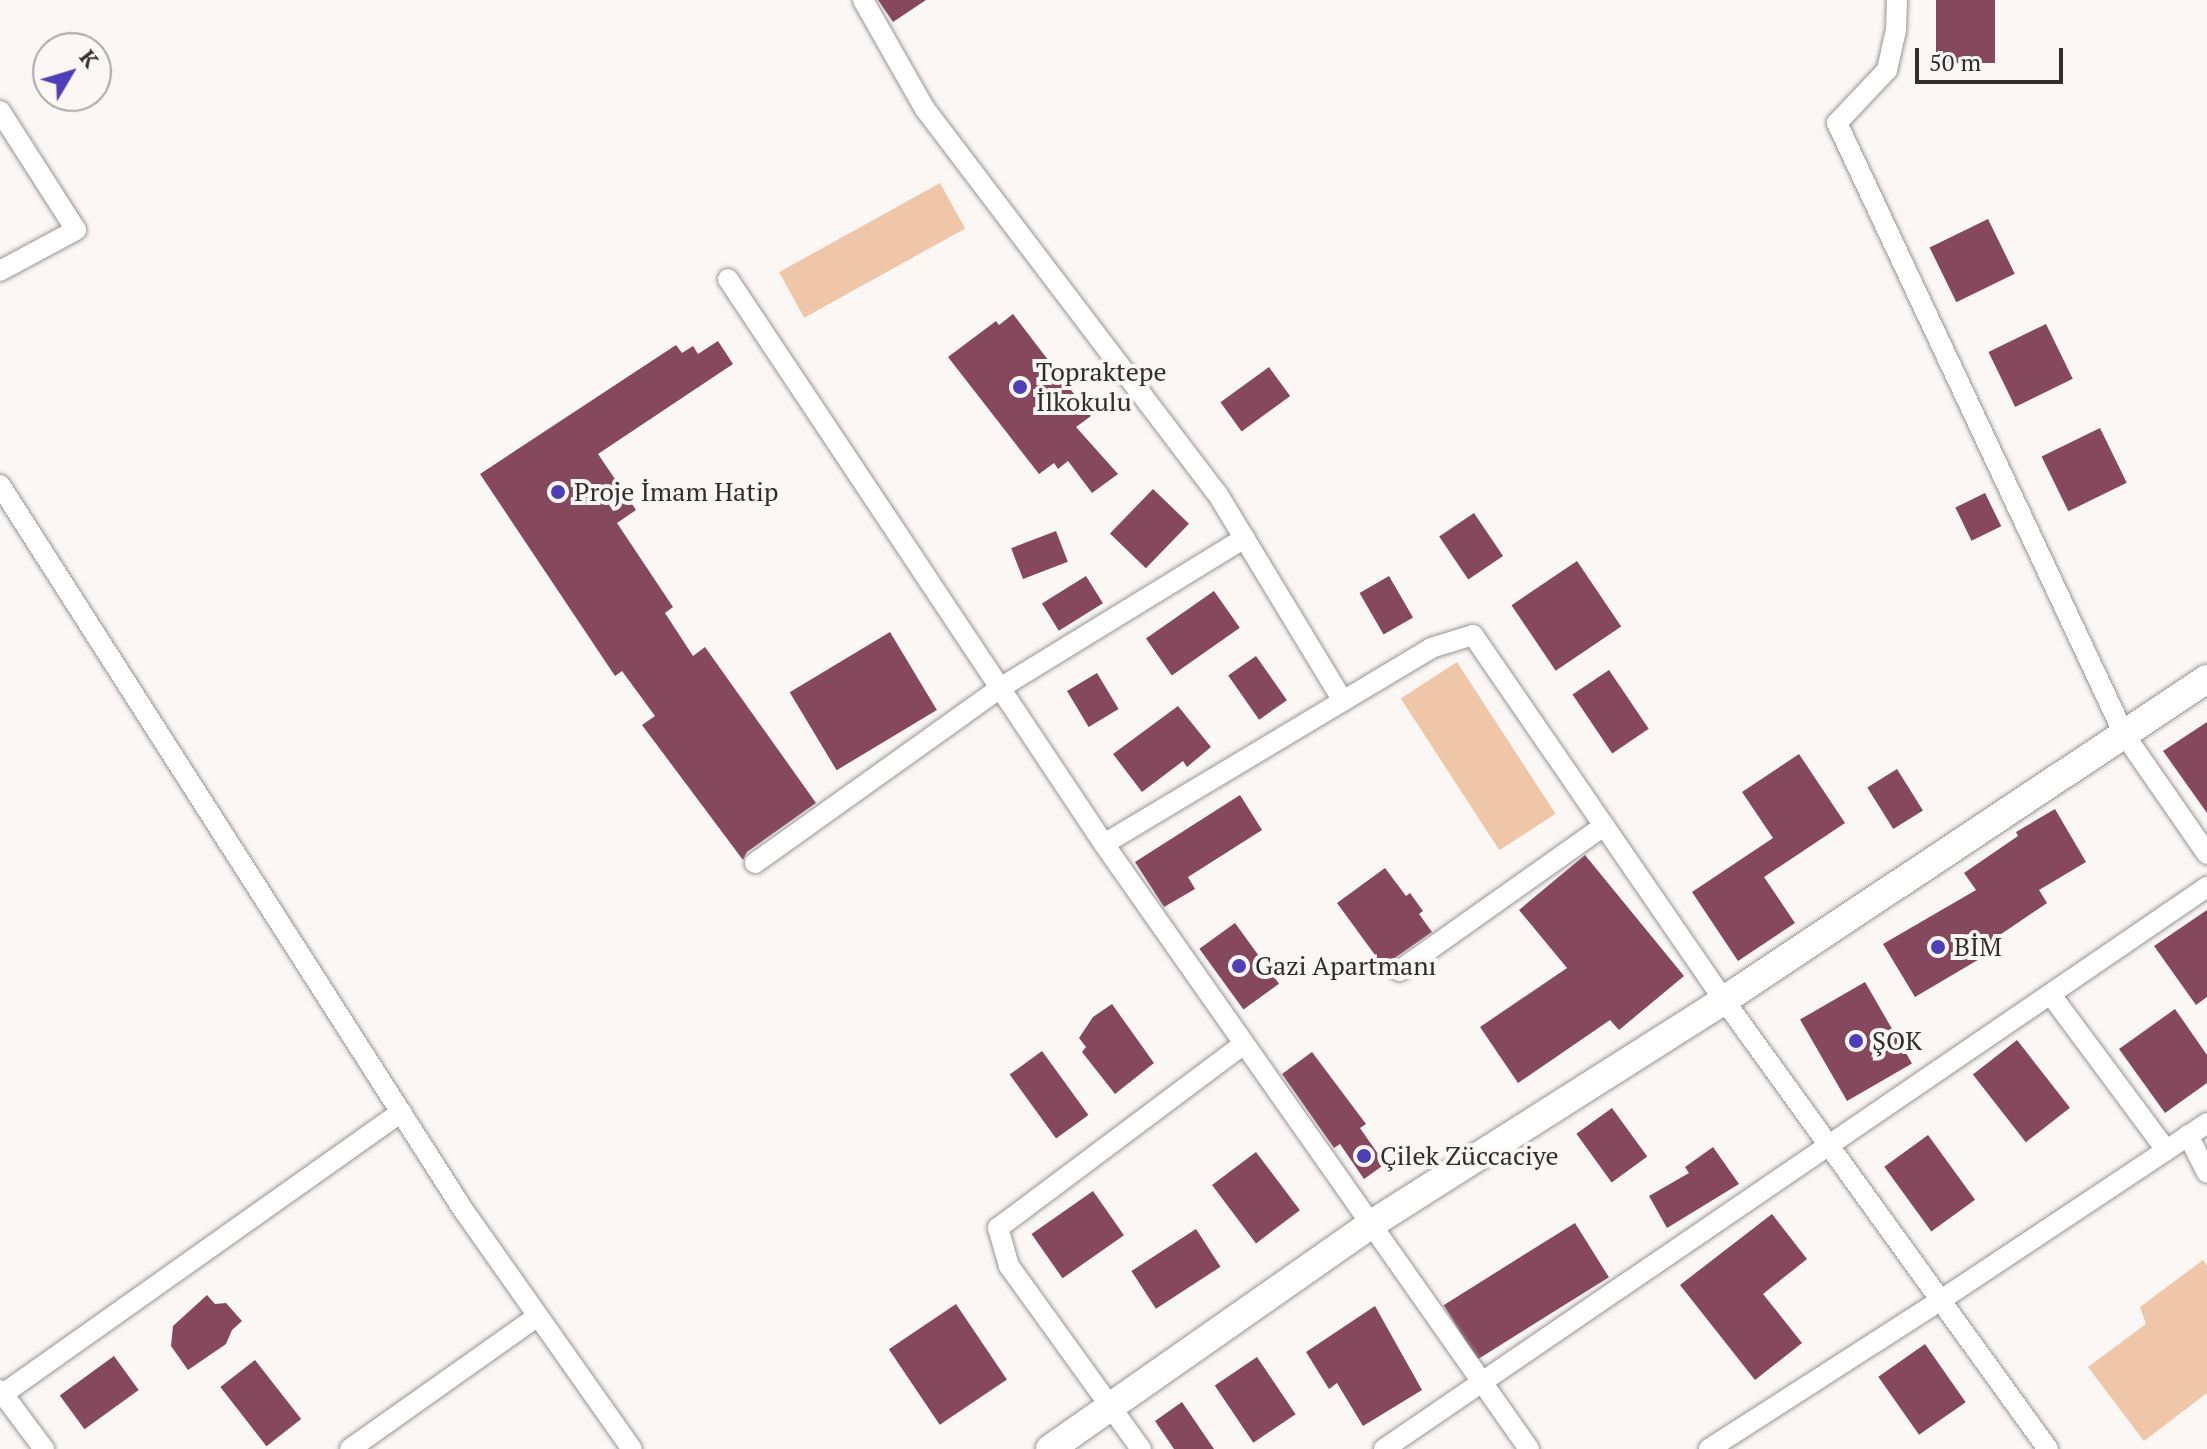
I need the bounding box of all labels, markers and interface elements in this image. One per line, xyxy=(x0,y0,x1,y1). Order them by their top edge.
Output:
north arrow xyxy=(32,32,112,112)
scale bar xyxy=(1919,32,2067,82)
text: K xyxy=(73,43,106,73)
text: 50 m xyxy=(1929,46,1981,78)
place label: Topraktepe İlkokulu xyxy=(1036,356,1167,418)
marker: Topraktepe İlkokulu xyxy=(1011,378,1029,396)
place label: Proje İmam Hatip xyxy=(574,476,778,508)
marker: Proje İmam Hatip xyxy=(549,483,567,501)
place label: BİM xyxy=(1954,931,2002,963)
marker: BİM xyxy=(1929,938,1947,956)
place label: Gazi Apartmanı xyxy=(1255,950,1437,982)
marker: Gazi Apartmanı xyxy=(1230,957,1248,975)
place label: ŞOK xyxy=(1872,1025,1922,1057)
marker: ŞOK xyxy=(1847,1032,1865,1050)
place label: Çilek Züccaciye xyxy=(1380,1140,1559,1172)
marker: Çilek Züccaciye xyxy=(1355,1147,1373,1165)

